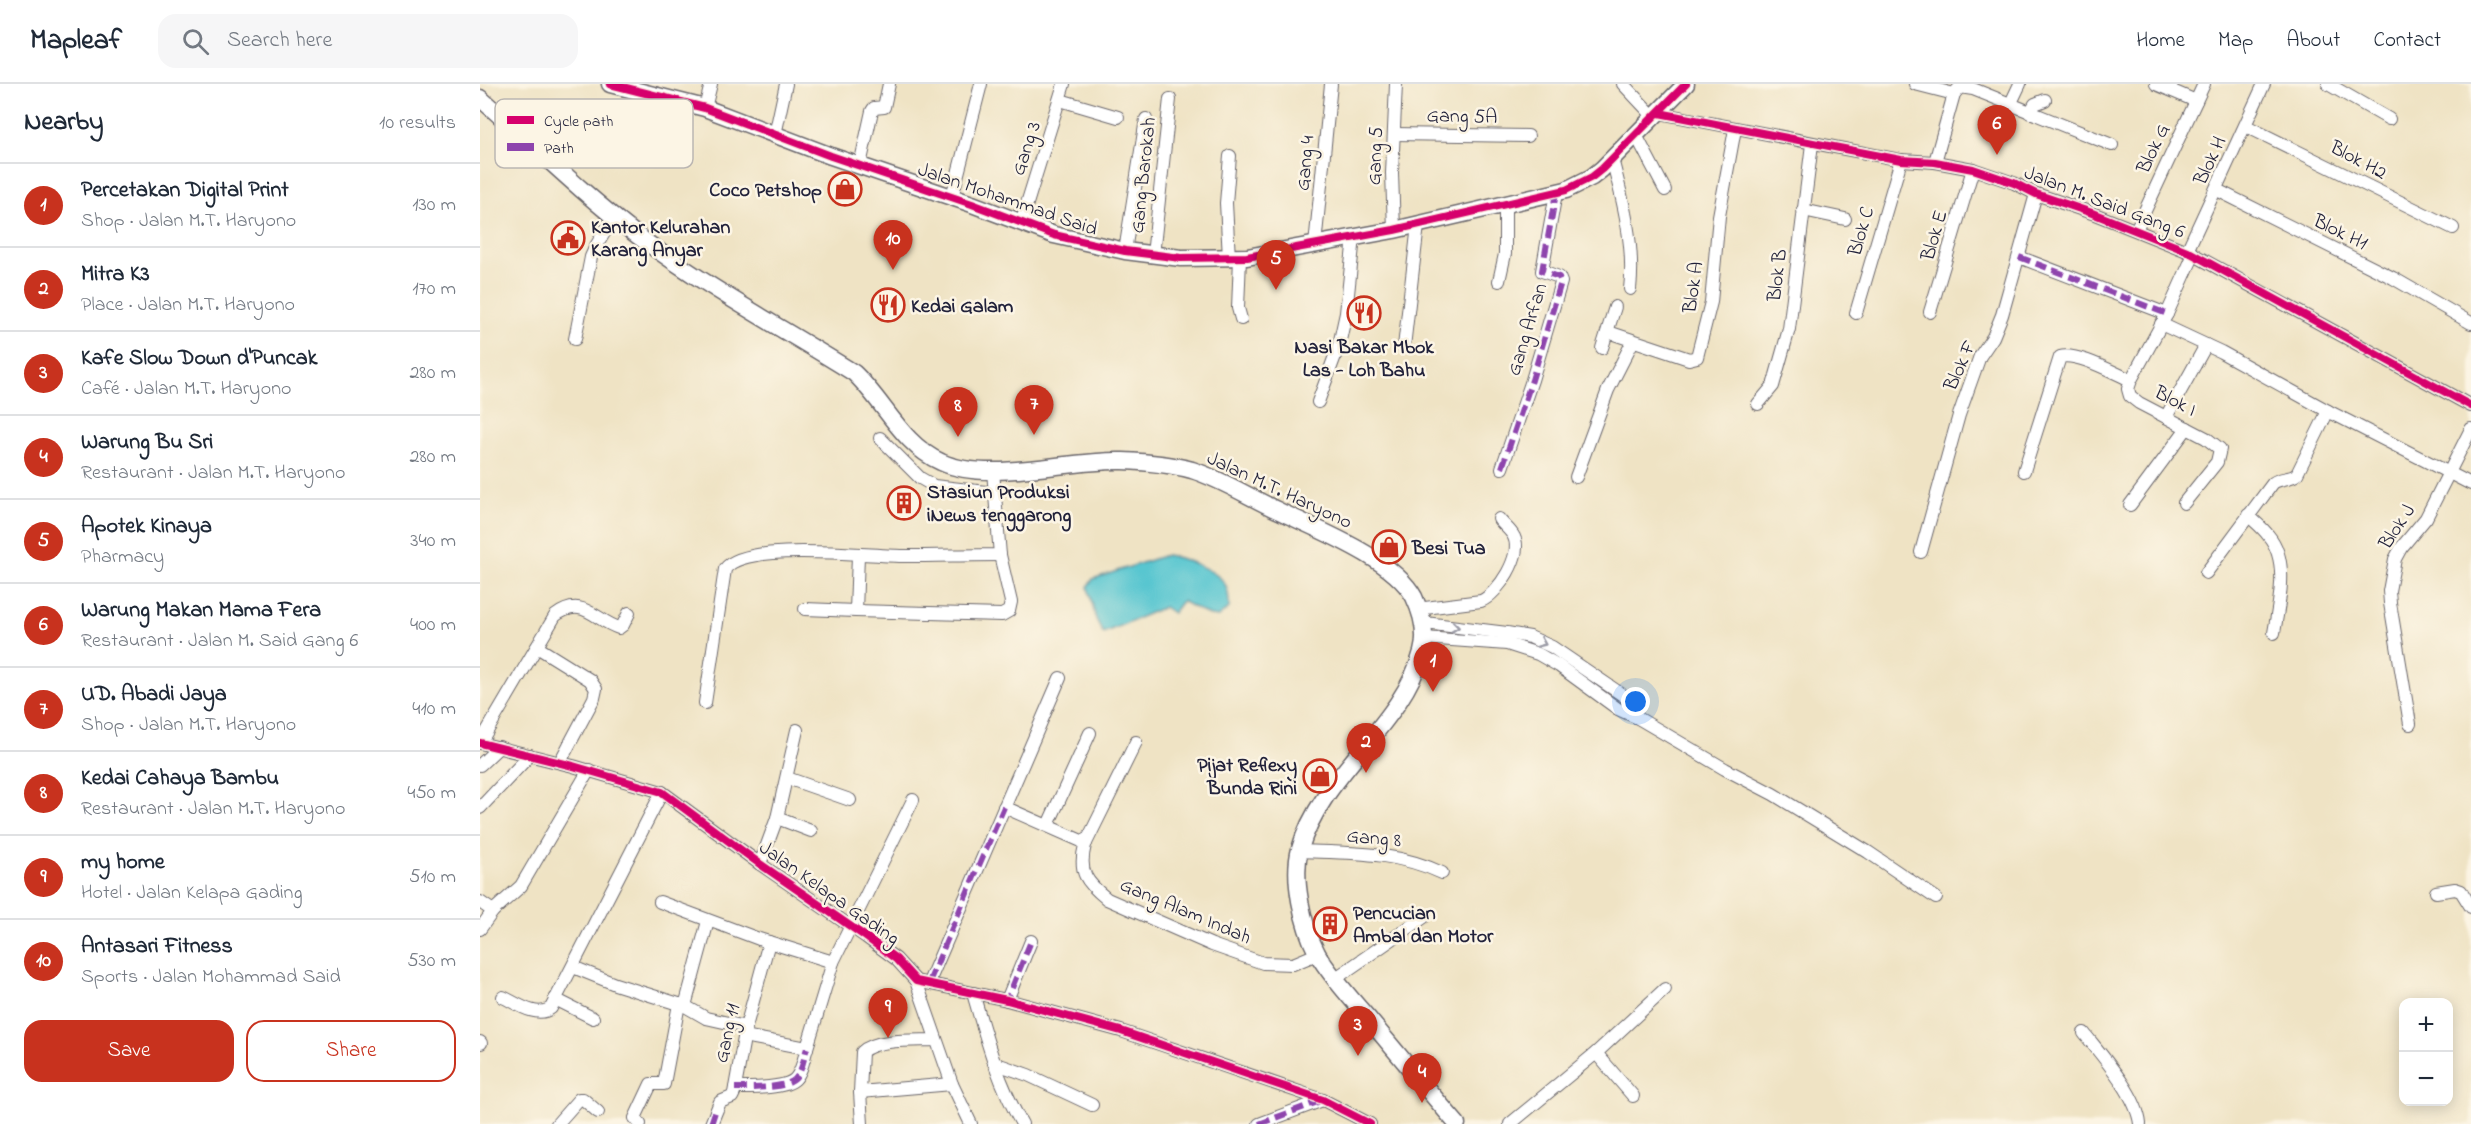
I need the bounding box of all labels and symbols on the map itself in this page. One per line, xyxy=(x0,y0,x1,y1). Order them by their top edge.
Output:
legend xyxy=(495,99,693,168)
street label: Gang 5A xyxy=(1426,102,1498,134)
pin: 6 xyxy=(1978,106,2017,155)
text: Cycle path xyxy=(544,110,613,134)
street label: Gang Barokah xyxy=(1124,116,1166,235)
street label: Gang 3 xyxy=(1005,118,1051,180)
street label: Blok G xyxy=(2130,119,2178,180)
street label: Gang 5 xyxy=(1361,126,1393,186)
street label: Blok H xyxy=(2187,132,2235,191)
street label: Gang 4 xyxy=(1290,134,1324,192)
street label: Blok H2 xyxy=(2323,134,2391,188)
text: Path xyxy=(544,137,574,161)
street label: Jalan Mohammad Said xyxy=(913,156,1101,245)
street label: Jalan M. Said Gang 6 xyxy=(2019,159,2189,248)
shop icon: Coco Petshop xyxy=(827,171,863,207)
place label: Coco Petshop xyxy=(709,177,822,206)
street label: Blok C xyxy=(1841,204,1883,261)
street label: Blok E xyxy=(1914,207,1956,265)
street label: Blok H1 xyxy=(2307,207,2372,259)
place label: Kantor Kelurahan Karang Anyar xyxy=(591,214,730,267)
public building icon: Kantor Kelurahan Karang Anyar xyxy=(550,220,586,256)
pin: 10 xyxy=(874,220,912,270)
pin: 5 xyxy=(1256,240,1296,290)
street label: Blok B xyxy=(1761,247,1796,304)
street label: Blok A xyxy=(1676,260,1712,316)
street label: Gang Arfan xyxy=(1501,280,1557,380)
restaurant icon: Kedai Galam xyxy=(870,287,906,323)
place label: Kedai Galam xyxy=(911,293,1014,322)
restaurant icon: Nasi Bakar Mbok Las - Loh Bahu xyxy=(1346,295,1382,331)
place label: Nasi Bakar Mbok Las - Loh Bahu xyxy=(1294,334,1435,386)
street label: Blok F xyxy=(1937,336,1985,397)
street label: Blok I xyxy=(2148,379,2201,425)
pin: 7 xyxy=(1014,386,1054,435)
pin: 8 xyxy=(938,388,978,437)
street label: Jalan M.T. Haryono xyxy=(1202,445,1356,538)
place label: Stasiun Produksi iNews tenggarong xyxy=(927,479,1071,532)
building icon: Stasiun Produksi iNews tenggarong xyxy=(886,485,922,521)
street label: Blok J xyxy=(2372,499,2424,557)
shop icon: Besi Tua xyxy=(1371,529,1407,565)
place label: Besi Tua xyxy=(1411,535,1486,564)
one-way arrow xyxy=(1450,620,1460,633)
one-way arrow xyxy=(1536,635,1547,647)
pin: 1 xyxy=(1414,642,1452,692)
your location xyxy=(1621,687,1650,716)
pin: 2 xyxy=(1346,724,1386,773)
place label: Pijat Reflexy Bunda Rini xyxy=(1197,752,1297,804)
shop icon: Pijat Reflexy Bunda Rini xyxy=(1302,758,1338,794)
street label: Gang 8 xyxy=(1345,823,1402,857)
street label: Jalan Kelapa Gading xyxy=(752,835,905,954)
street label: Gang Alam Indah xyxy=(1114,872,1255,954)
place label: Pencucian Ambal dan Motor xyxy=(1353,900,1494,952)
building icon: Pencucian Ambal dan Motor xyxy=(1312,906,1348,942)
pin: 9 xyxy=(868,988,908,1038)
street label: Gang 11 xyxy=(708,1001,750,1066)
pin: 3 xyxy=(1338,1006,1378,1056)
pin: 4 xyxy=(1402,1054,1442,1103)

